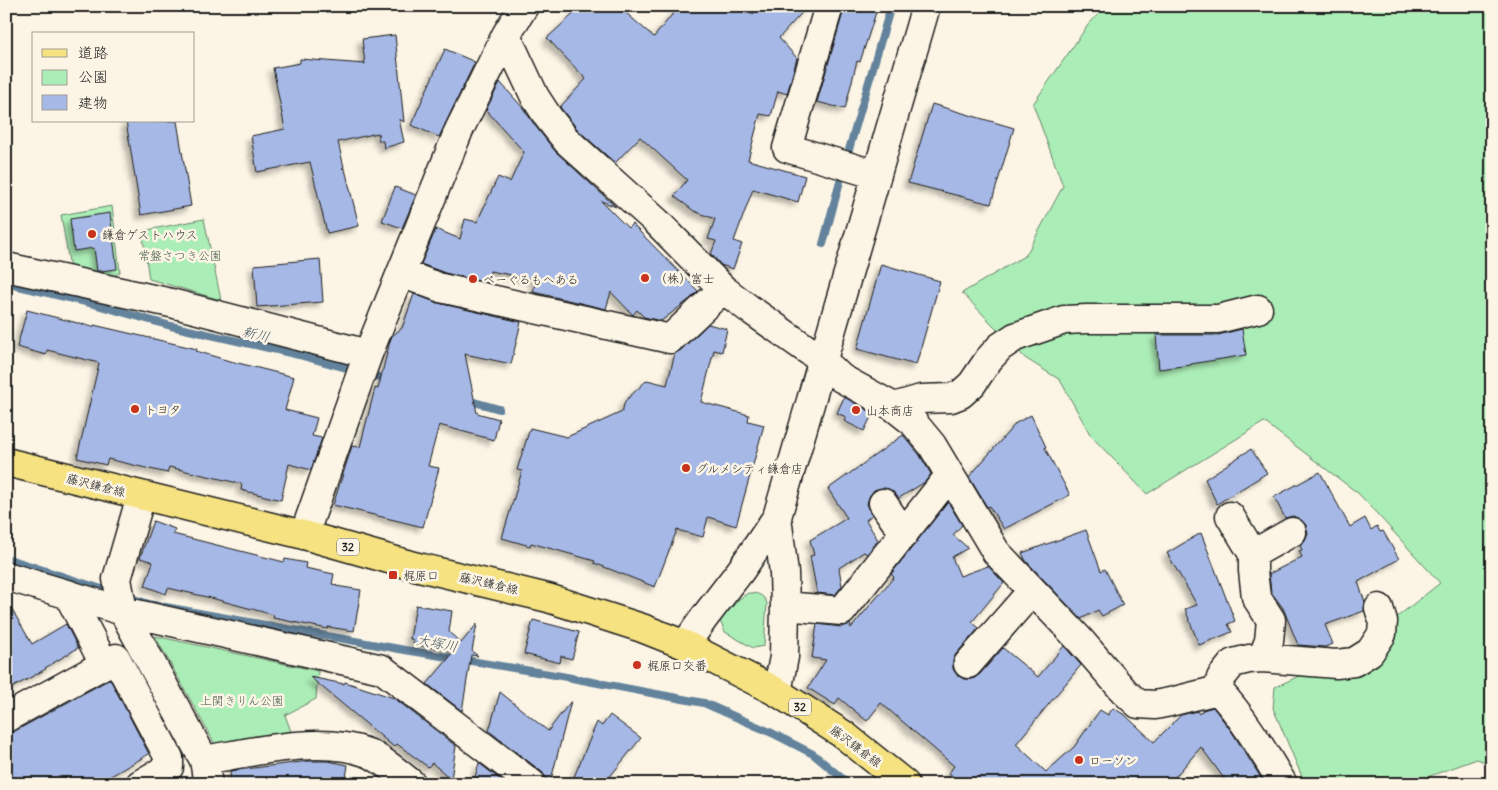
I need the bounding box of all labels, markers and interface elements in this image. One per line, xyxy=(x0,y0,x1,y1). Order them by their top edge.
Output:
legend xyxy=(32,32,195,122)
text: 道路 xyxy=(78,43,108,62)
text: 公園 xyxy=(78,67,108,86)
text: 建物 xyxy=(78,93,108,112)
place label: 鎌倉ゲストハウス xyxy=(102,227,198,242)
marker: 鎌倉ゲストハウス xyxy=(86,228,98,240)
park label: 常盤さつき公園 xyxy=(138,248,222,263)
place label: （株）富士 xyxy=(655,271,715,286)
place label: べーぐるもへある xyxy=(483,272,579,287)
marker: （株）富士 xyxy=(639,272,651,284)
marker: べーぐるもへある xyxy=(467,273,479,285)
water label: 新川 xyxy=(240,322,272,346)
place label: トヨタ xyxy=(145,402,181,417)
marker: トヨタ xyxy=(129,403,141,415)
place label: 山本商店 xyxy=(866,403,914,418)
marker: 山本商店 xyxy=(850,404,862,416)
place label: グルメシティ鎌倉店 xyxy=(696,461,803,476)
marker: グルメシティ鎌倉店 xyxy=(680,462,692,474)
street label: 藤沢鎌倉線 xyxy=(65,470,127,500)
road number: 32 xyxy=(337,538,359,556)
place label: 梶原口 xyxy=(403,568,439,583)
marker: 梶原口 xyxy=(387,569,399,581)
street label: 藤沢鎌倉線 xyxy=(458,569,520,597)
water label: 大塚川 xyxy=(415,630,459,656)
place label: 梶原口交番 xyxy=(647,658,707,673)
marker: 梶原口交番 xyxy=(631,659,643,671)
park label: 上関きりん公園 xyxy=(200,693,284,708)
road number: 32 xyxy=(789,699,811,716)
street label: 藤沢鎌倉線 xyxy=(828,722,884,770)
place label: ローソン xyxy=(1089,753,1137,768)
marker: ローソン xyxy=(1073,754,1085,766)

